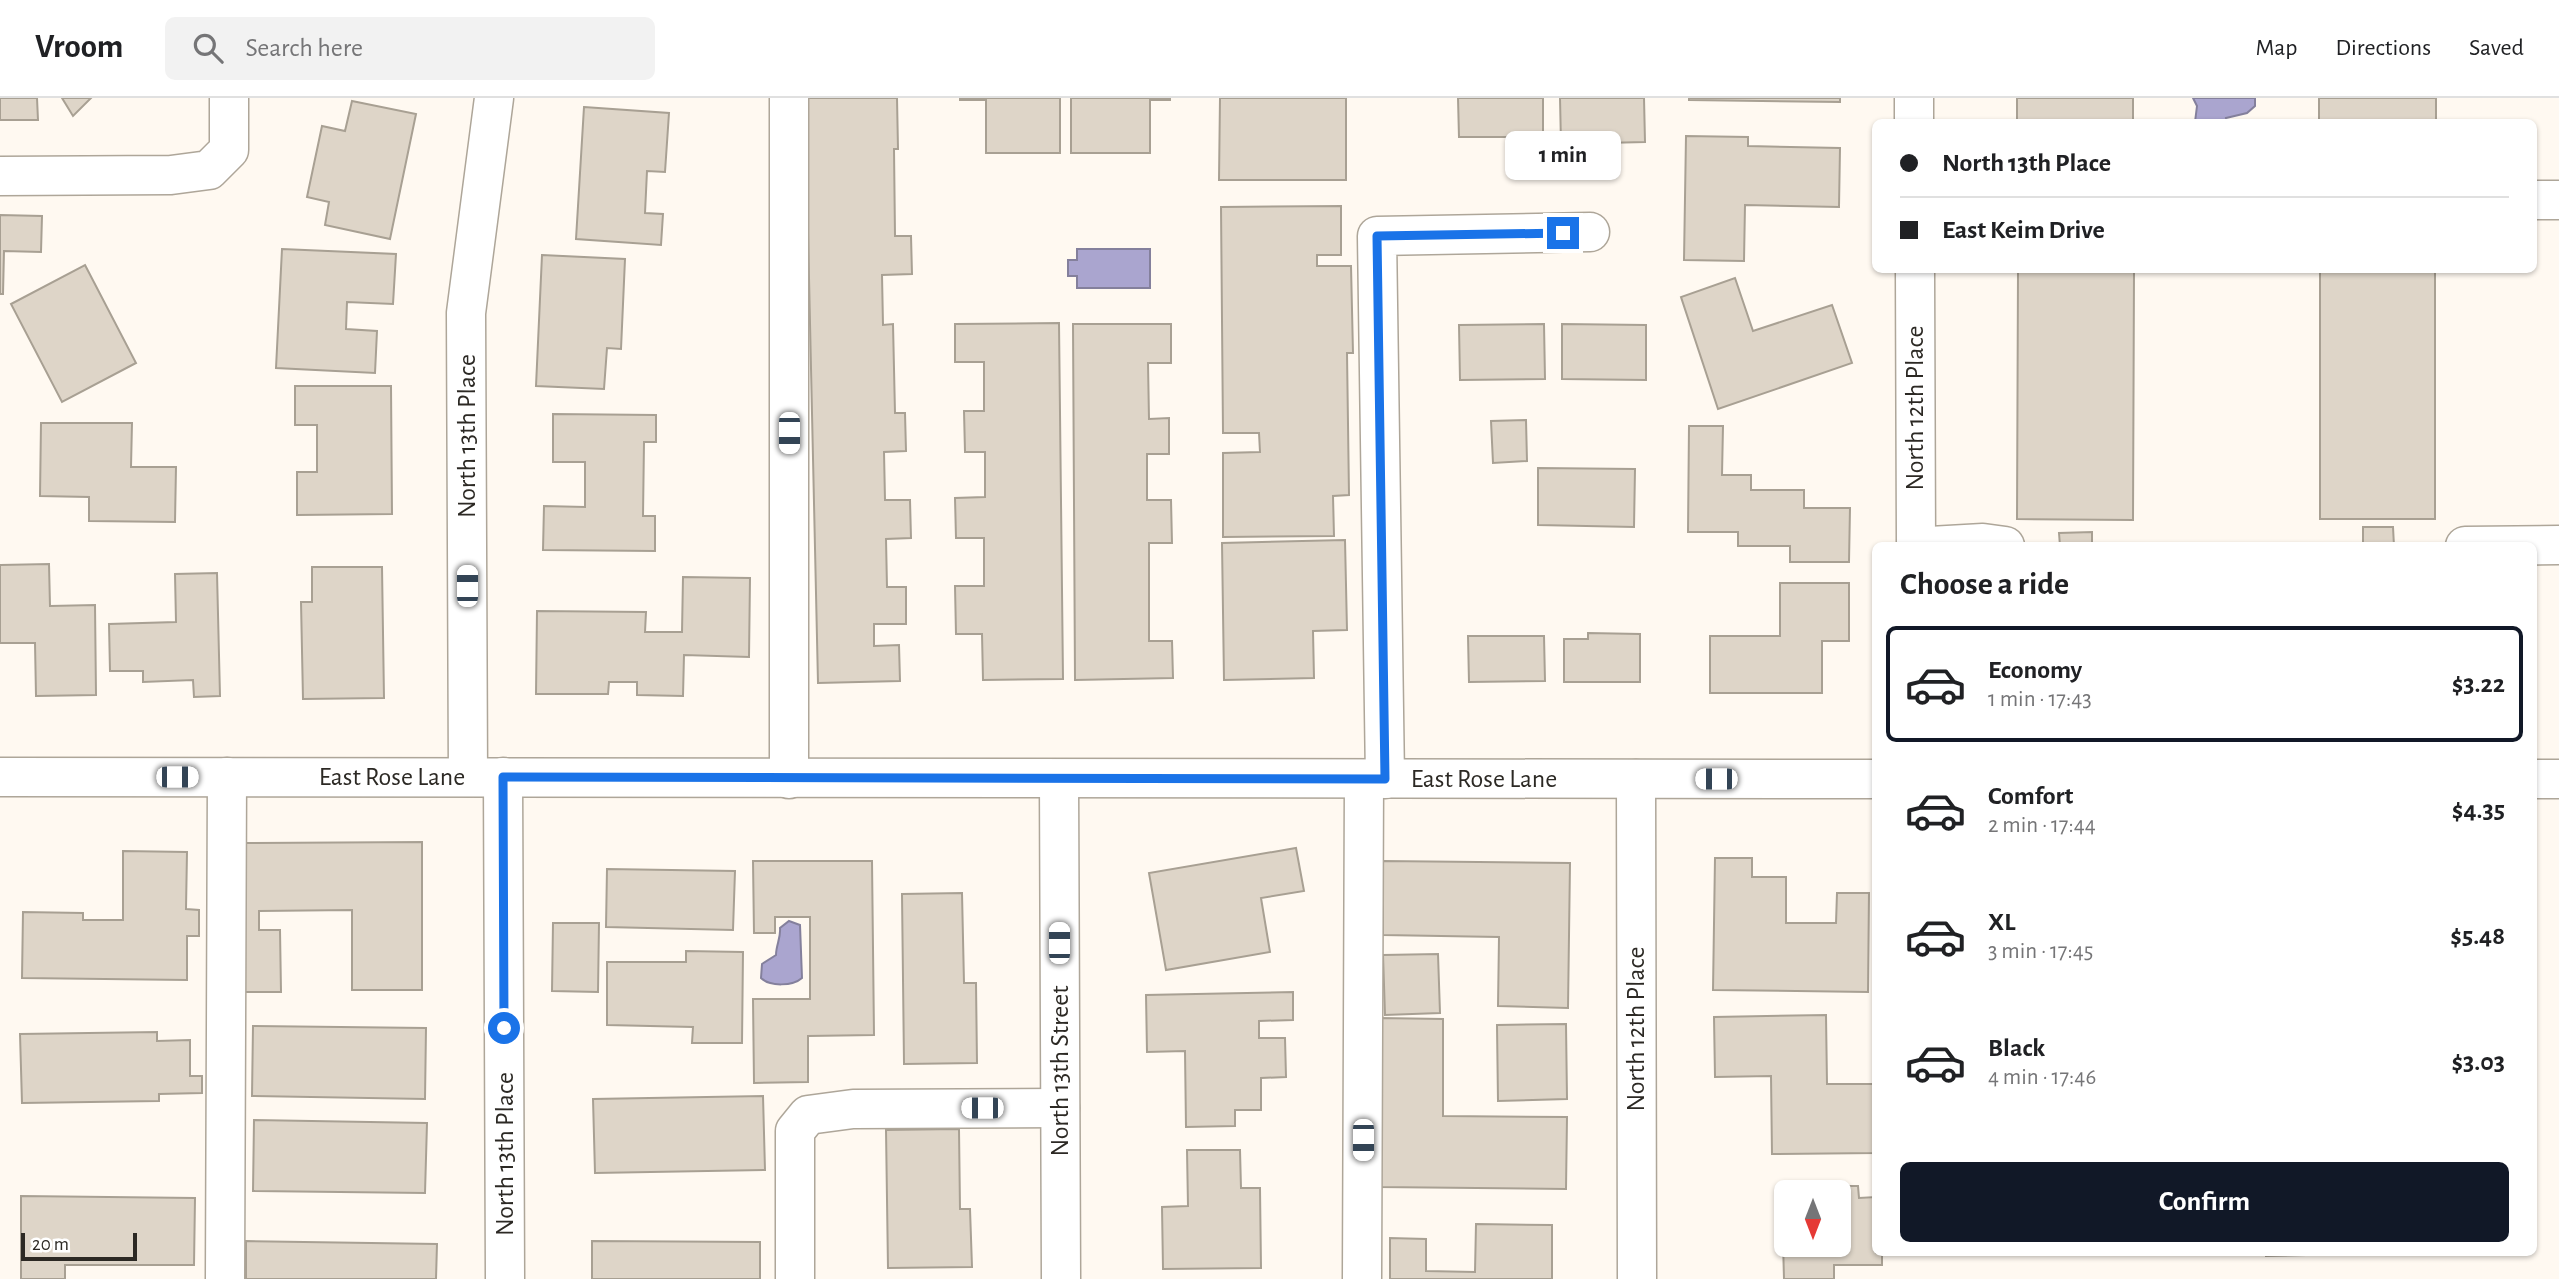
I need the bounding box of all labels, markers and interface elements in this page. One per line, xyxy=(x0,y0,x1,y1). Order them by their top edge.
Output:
search box xyxy=(165,17,655,80)
icon: search xyxy=(189,29,227,67)
text: Vroom xyxy=(35,31,123,64)
text: Search here xyxy=(245,35,363,61)
text: Map xyxy=(2255,36,2297,60)
text: Directions xyxy=(2335,36,2431,60)
text: Saved xyxy=(2469,36,2524,60)
callout: 1 min xyxy=(1505,131,1621,180)
text: 1 min xyxy=(1539,144,1587,167)
text: North 13th Place xyxy=(1942,150,2111,176)
route end xyxy=(1547,217,1579,249)
text: East Keim Drive xyxy=(1942,217,2105,243)
street label: North 12th Place xyxy=(1902,325,1928,491)
street label: North 13th Place xyxy=(454,354,480,518)
car xyxy=(779,412,800,454)
car xyxy=(457,565,478,607)
text: Choose a ride xyxy=(1900,568,2069,600)
icon: car xyxy=(1904,653,1967,716)
text: Economy xyxy=(1988,657,2082,683)
text: $3.22 xyxy=(2452,671,2505,697)
text: 1 min · 17:43 xyxy=(1988,688,2092,711)
street label: East Rose Lane xyxy=(319,764,465,790)
street label: East Rose Lane xyxy=(1411,766,1557,792)
car xyxy=(157,767,199,788)
car xyxy=(1696,769,1738,790)
icon: car xyxy=(1904,779,1967,842)
text: Comfort xyxy=(1988,783,2073,809)
text: $4.35 xyxy=(2452,797,2505,823)
text: 2 min · 17:44 xyxy=(1988,814,2096,837)
icon: car xyxy=(1904,905,1967,968)
text: XL xyxy=(1988,909,2015,935)
car xyxy=(1049,922,1070,964)
text: $5.48 xyxy=(2450,923,2505,949)
text: 3 min · 17:45 xyxy=(1988,940,2093,963)
street label: North 12th Place xyxy=(1623,946,1649,1112)
street label: North 13th Street xyxy=(1047,985,1073,1157)
route start xyxy=(488,1012,520,1044)
icon: car xyxy=(1904,1031,1967,1094)
text: Black xyxy=(1988,1035,2045,1061)
text: $3.03 xyxy=(2451,1049,2505,1075)
text: 4 min · 17:46 xyxy=(1988,1066,2096,1089)
street label: North 13th Place xyxy=(492,1072,518,1236)
car xyxy=(962,1098,1004,1119)
car xyxy=(1353,1119,1374,1161)
button: Confirm xyxy=(1900,1162,2509,1242)
north arrow xyxy=(1774,1180,1852,1256)
map controls xyxy=(1774,1180,1851,1257)
scale bar xyxy=(21,1230,136,1262)
text: 20 m xyxy=(32,1235,69,1254)

